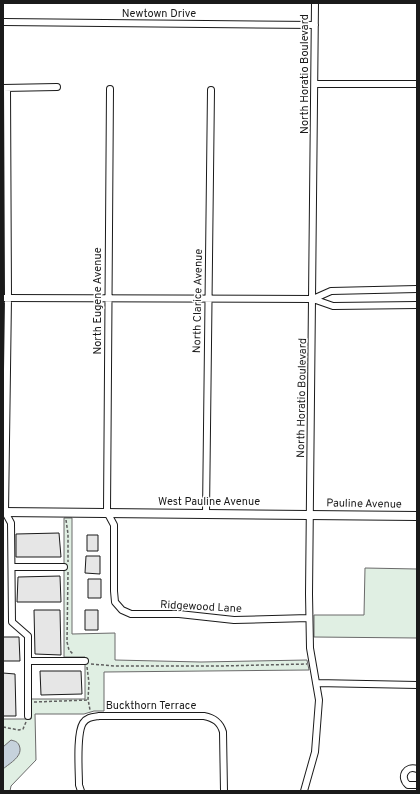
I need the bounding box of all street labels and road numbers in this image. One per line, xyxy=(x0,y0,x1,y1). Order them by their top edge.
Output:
street label: Newtown Drive xyxy=(122,7,196,21)
street label: North Horatio Boulevard xyxy=(298,14,312,134)
street label: North Eugene Avenue xyxy=(91,247,105,355)
street label: North Clarice Avenue xyxy=(190,249,206,353)
street label: North Horatio Boulevard xyxy=(294,338,310,458)
street label: West Pauline Avenue xyxy=(158,495,260,509)
street label: Pauline Avenue xyxy=(326,496,402,512)
street label: Ridgewood Lane xyxy=(160,598,242,616)
street label: Buckthorn Terrace xyxy=(106,699,196,713)

